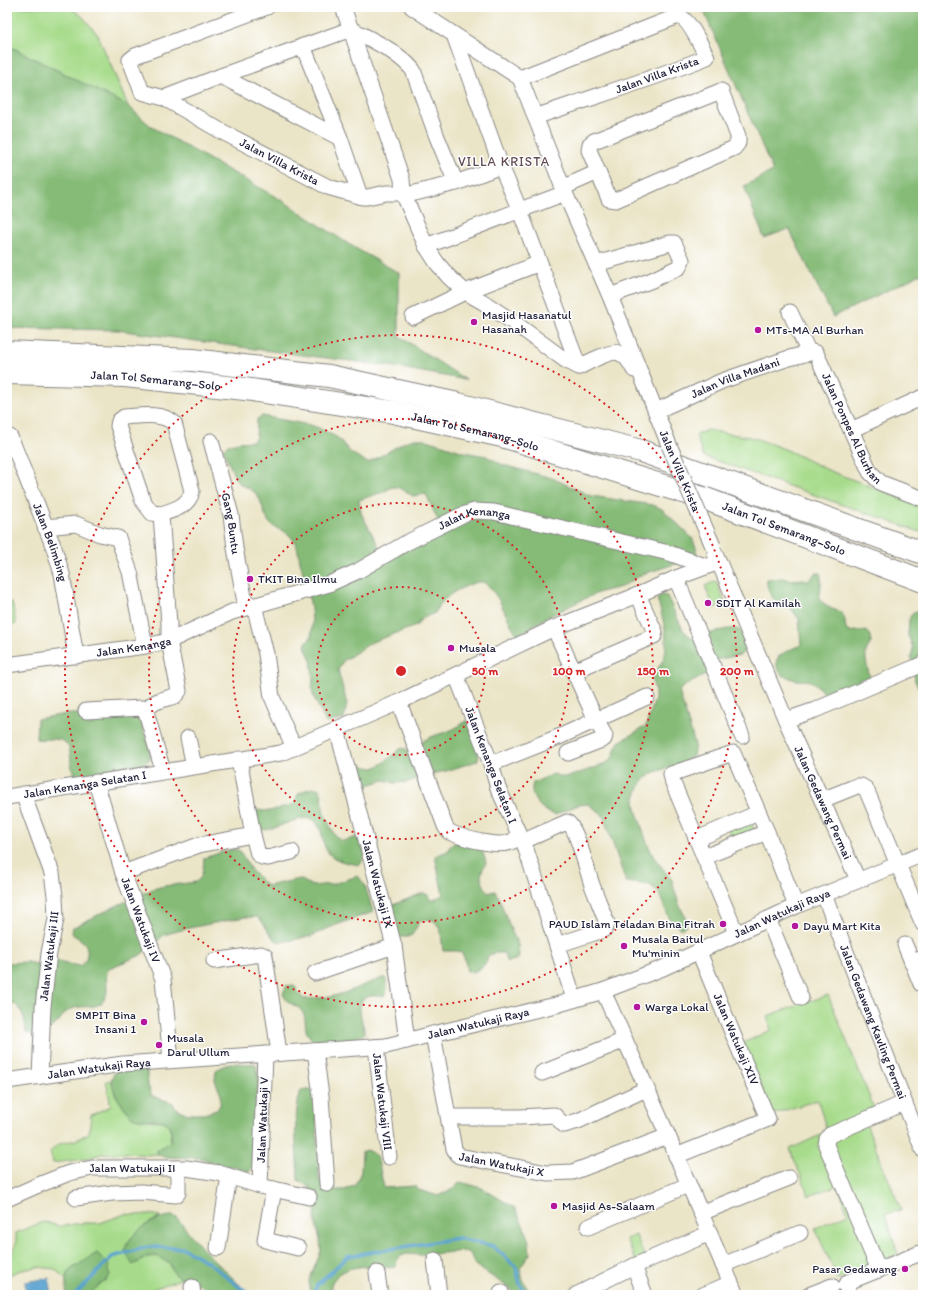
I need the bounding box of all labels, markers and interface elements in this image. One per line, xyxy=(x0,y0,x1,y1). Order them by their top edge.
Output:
street label: Jalan Villa Krista xyxy=(613,53,701,97)
street label: Jalan Villa Krista xyxy=(237,135,322,188)
district label: VILLA KRISTA xyxy=(458,154,550,169)
place label: Masjid Hasanatul Hasanah xyxy=(482,308,572,336)
marker: Masjid Hasanatul Hasanah xyxy=(469,317,479,327)
place label: MTs-MA Al Burhan xyxy=(766,323,864,337)
marker: MTs-MA Al Burhan xyxy=(753,325,763,335)
street label: Jalan Villa Madani xyxy=(689,355,782,401)
street label: Jalan Tol Semarang–Solo xyxy=(90,368,221,393)
street label: Jalan Ponpes Al Burhan xyxy=(819,371,885,487)
street label: Jalan Tol Semarang–Solo xyxy=(410,409,541,454)
street label: Jalan Villa Krista xyxy=(656,428,704,515)
street label: Gang Buntu xyxy=(218,491,243,556)
street label: Jalan Tol Semarang–Solo xyxy=(720,499,848,558)
street label: Jalan Belimbing xyxy=(30,501,70,583)
street label: Jalan Kenanga xyxy=(436,504,512,533)
place label: TKIT Bina Ilmu xyxy=(258,572,337,586)
marker: TKIT Bina Ilmu xyxy=(245,574,255,584)
place label: SDIT Al Kamilah xyxy=(716,596,801,610)
marker: SDIT Al Kamilah xyxy=(703,598,713,608)
street label: Jalan Kenanga xyxy=(95,634,172,660)
place label: Musala xyxy=(459,641,497,655)
marker: Musala xyxy=(446,643,456,653)
centre of rings xyxy=(394,664,408,678)
text: 50 m xyxy=(472,664,499,678)
text: 100 m xyxy=(552,664,586,678)
text: 150 m xyxy=(637,664,670,678)
text: 200 m xyxy=(720,664,755,678)
street label: Jalan Kenanga Selatan I xyxy=(462,705,520,825)
street label: Jalan Gedawang Permai xyxy=(791,744,855,862)
street label: Jalan Kenanga Selatan I xyxy=(22,768,148,801)
street label: Jalan Watukaji IX xyxy=(359,838,396,930)
street label: Jalan Watukaji IV xyxy=(118,875,163,965)
street label: Jalan Watukaji Raya xyxy=(732,886,832,941)
street label: Jalan Watukaji III xyxy=(37,910,61,1002)
place label: PAUD Islam Teladan Bina Fitrah xyxy=(549,917,716,931)
marker: PAUD Islam Teladan Bina Fitrah xyxy=(718,919,728,929)
place label: Dayu Mart Kita xyxy=(803,919,881,933)
marker: Dayu Mart Kita xyxy=(790,921,800,931)
place label: Musala Baitul Mu'minin xyxy=(632,932,704,960)
marker: Musala Baitul Mu'minin xyxy=(619,941,629,951)
street label: Jalan Gedawang Kavling Permai xyxy=(837,942,910,1101)
street label: Jalan Watukaji XIV xyxy=(710,991,762,1087)
place label: Warga Lokal xyxy=(645,1000,709,1014)
marker: Warga Lokal xyxy=(632,1002,642,1012)
street label: Jalan Watukaji Raya xyxy=(426,1005,531,1042)
place label: SMPIT Bina Insani 1 xyxy=(75,1008,136,1036)
marker: SMPIT Bina Insani 1 xyxy=(139,1017,149,1027)
place label: Musala Darul Ullum xyxy=(167,1031,230,1059)
marker: Musala Darul Ullum xyxy=(154,1040,164,1050)
street label: Jalan Watukaji VIII xyxy=(370,1052,395,1151)
street label: Jalan Watukaji Raya xyxy=(47,1055,151,1082)
street label: Jalan Watukaji V xyxy=(254,1077,271,1163)
street label: Jalan Watukaji X xyxy=(458,1149,546,1179)
street label: Jalan Watukaji II xyxy=(88,1161,175,1175)
place label: Masjid As-Salaam xyxy=(562,1199,655,1213)
marker: Masjid As-Salaam xyxy=(549,1201,559,1211)
place label: Pasar Gedawang xyxy=(812,1262,898,1276)
marker: Pasar Gedawang xyxy=(900,1264,910,1274)

